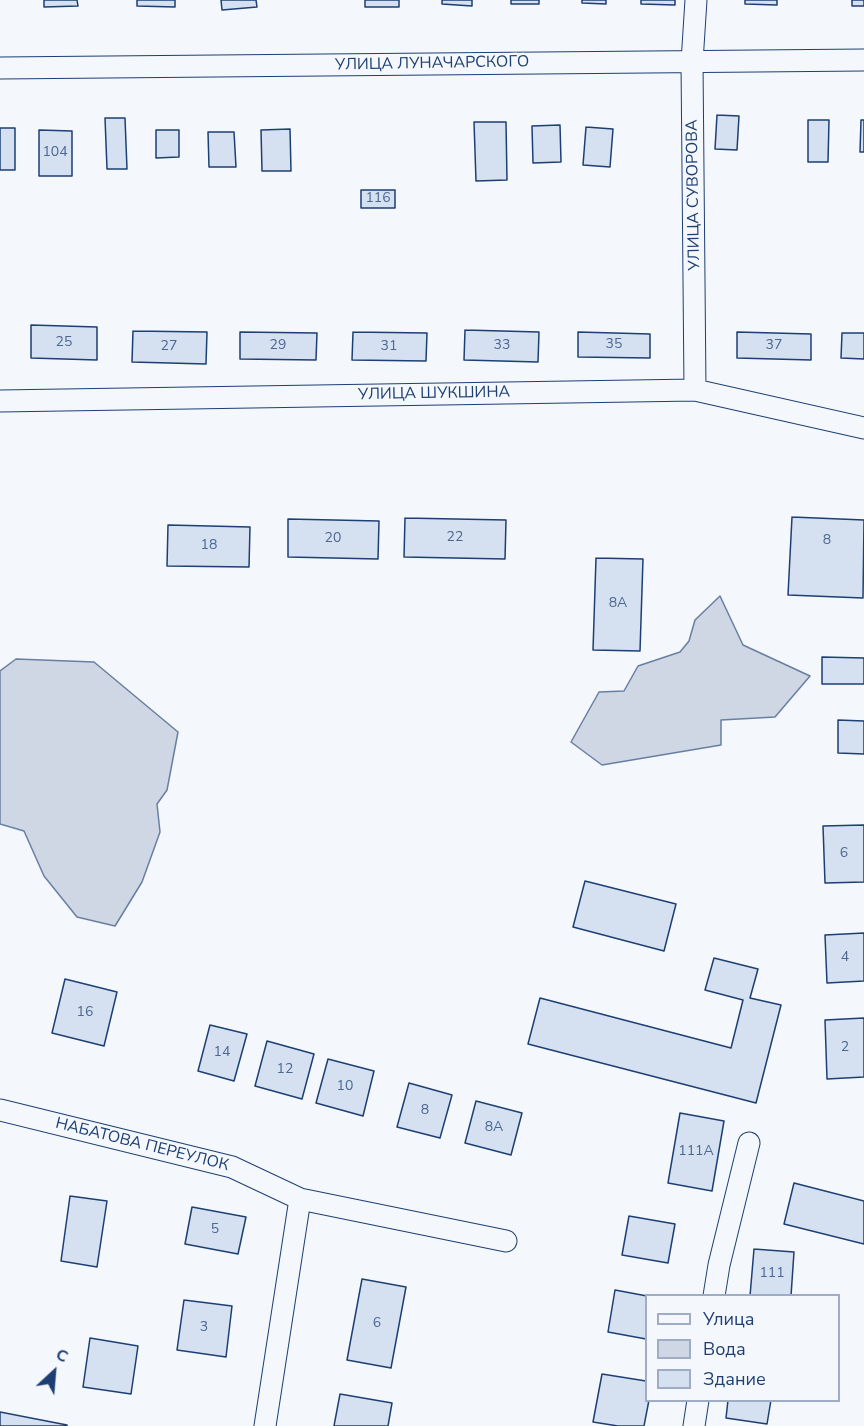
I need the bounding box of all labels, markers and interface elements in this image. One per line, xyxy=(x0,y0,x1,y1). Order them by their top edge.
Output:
street label: УЛИЦА ЛУНАЧАРСКОГО xyxy=(335,53,529,75)
street label: УЛИЦА СУВОРОВА xyxy=(683,119,705,271)
house number: 104 xyxy=(42,145,68,161)
house number: 116 xyxy=(365,191,391,207)
house number: 25 xyxy=(56,335,72,351)
house number: 35 xyxy=(606,337,622,353)
house number: 29 xyxy=(270,338,286,354)
house number: 33 xyxy=(494,338,510,354)
house number: 37 xyxy=(766,338,782,354)
house number: 27 xyxy=(161,339,177,355)
house number: 31 xyxy=(381,339,397,355)
street label: УЛИЦА ШУКШИНА xyxy=(358,383,510,405)
house number: 22 xyxy=(447,530,463,546)
house number: 20 xyxy=(325,531,341,547)
house number: 8 xyxy=(823,533,831,549)
house number: 18 xyxy=(201,538,217,554)
house number: 8А xyxy=(609,596,627,612)
house number: 6 xyxy=(840,846,848,862)
house number: 4 xyxy=(841,950,849,966)
house number: 16 xyxy=(77,1005,93,1021)
house number: 2 xyxy=(841,1040,849,1056)
house number: 14 xyxy=(214,1045,230,1061)
house number: 12 xyxy=(277,1062,293,1078)
house number: 10 xyxy=(337,1079,353,1095)
house number: 8 xyxy=(421,1103,429,1119)
street label: НАБАТОВА ПЕРЕУЛОК xyxy=(53,1114,231,1176)
house number: 8А xyxy=(485,1120,503,1136)
house number: 111А xyxy=(678,1144,714,1160)
house number: 5 xyxy=(211,1222,219,1238)
house number: 111 xyxy=(759,1266,785,1282)
legend xyxy=(645,1294,840,1402)
text: Улица xyxy=(703,1307,754,1331)
house number: 6 xyxy=(373,1316,381,1332)
house number: 3 xyxy=(200,1320,208,1336)
text: Вода xyxy=(703,1337,746,1361)
north arrow xyxy=(24,1342,84,1402)
text: С xyxy=(52,1344,72,1368)
text: Здание xyxy=(703,1367,766,1391)

